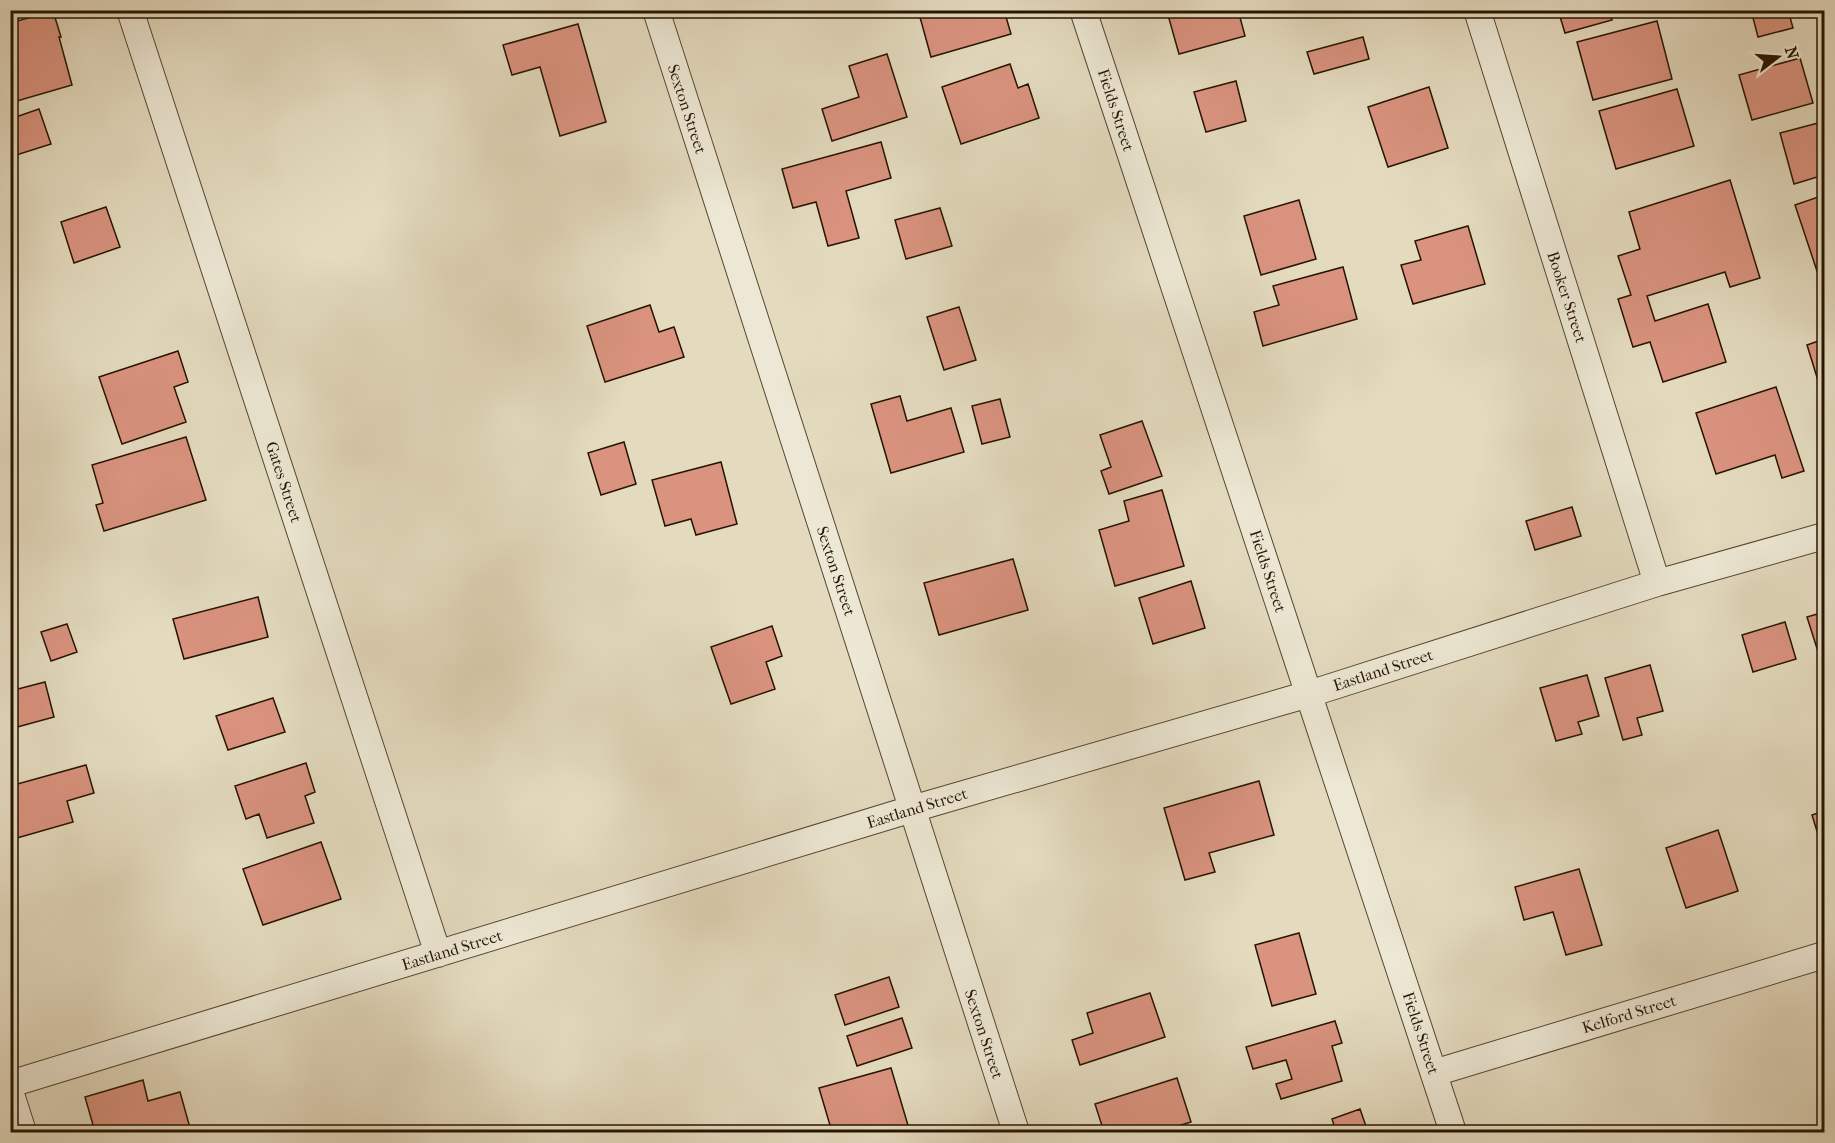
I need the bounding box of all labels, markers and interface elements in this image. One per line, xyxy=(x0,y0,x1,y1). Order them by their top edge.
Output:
north arrow xyxy=(1748,27,1808,87)
text: N xyxy=(1781,44,1803,62)
street label: Sexton Street xyxy=(664,62,711,156)
street label: Fields Street xyxy=(1094,66,1138,154)
street label: Booker Street xyxy=(1543,249,1591,345)
street label: Gates Street xyxy=(262,439,306,525)
street label: Sexton Street xyxy=(813,524,860,618)
street label: Fields Street xyxy=(1246,527,1290,615)
street label: Eastland Street xyxy=(1331,645,1436,695)
street label: Eastland Street xyxy=(864,784,970,832)
street label: Eastland Street xyxy=(399,926,505,974)
street label: Sexton Street xyxy=(961,987,1008,1081)
street label: Fields Street xyxy=(1399,989,1443,1077)
street label: Kelford Street xyxy=(1580,991,1679,1037)

